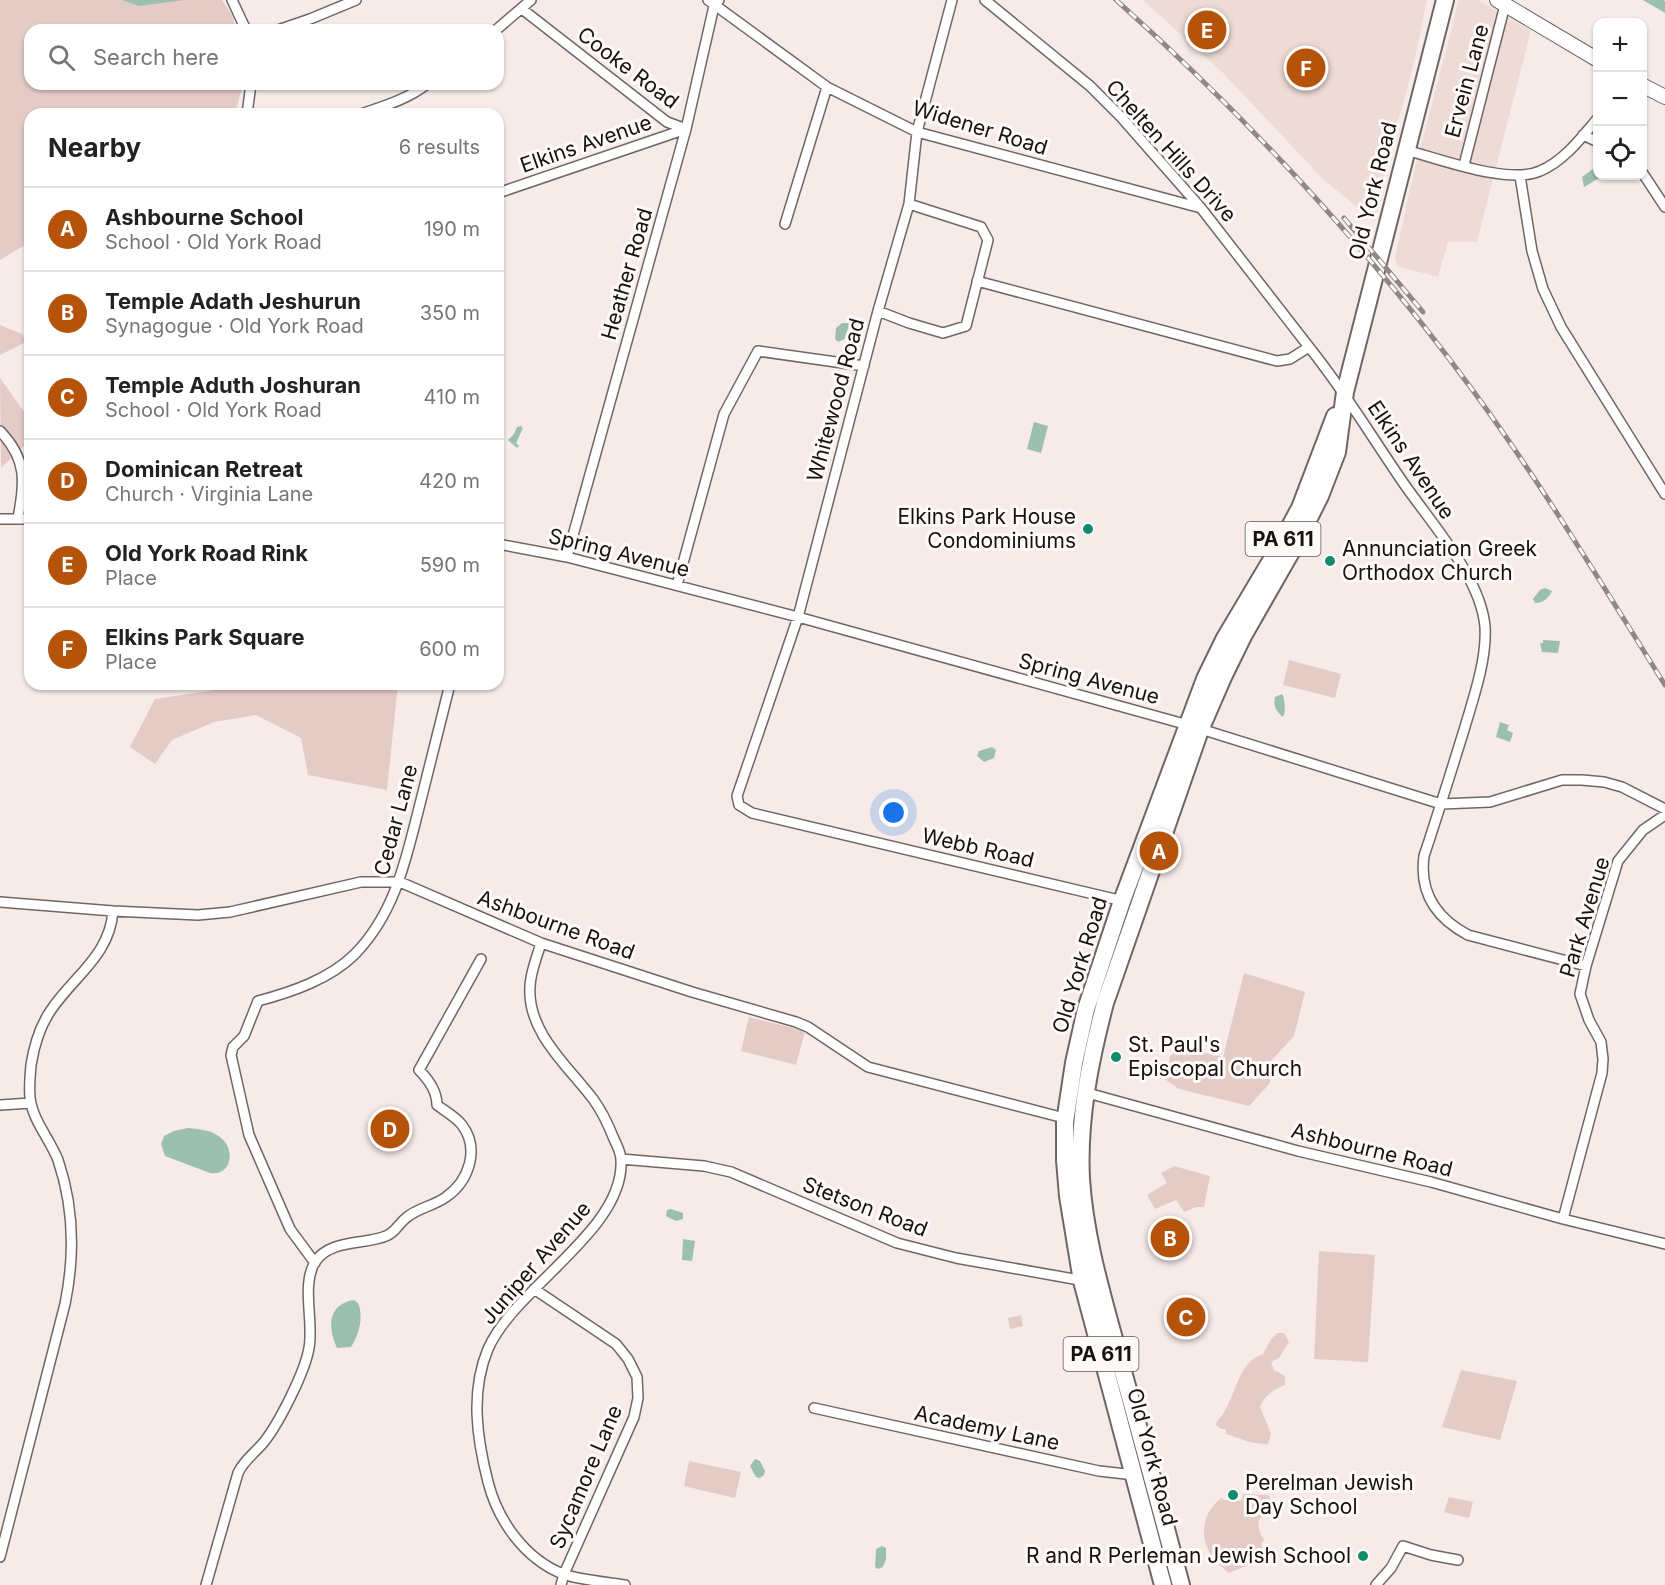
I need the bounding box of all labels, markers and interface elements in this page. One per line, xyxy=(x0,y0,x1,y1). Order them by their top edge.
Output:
pin: E xyxy=(1188,8,1226,52)
map controls xyxy=(1593,18,1647,180)
button: + xyxy=(1593,18,1647,72)
street label: Cooke Road xyxy=(573,21,684,114)
street label: Ervein Lane xyxy=(1439,22,1494,140)
search box xyxy=(24,24,504,90)
icon: search xyxy=(45,41,78,74)
text: Search here xyxy=(93,44,219,70)
pin: F xyxy=(1286,46,1326,90)
button: − xyxy=(1593,72,1647,126)
street label: Chelten Hills Drive xyxy=(1101,74,1242,227)
street label: Widener Road xyxy=(910,95,1051,160)
street label: Elkins Avenue xyxy=(517,109,655,178)
street label: Old York Road xyxy=(1343,119,1402,263)
button: locate xyxy=(1593,126,1647,180)
text: Nearby xyxy=(48,132,141,163)
text: 6 results xyxy=(399,135,480,159)
text: Ashbourne School xyxy=(105,204,303,230)
street label: Heather Road xyxy=(596,205,657,343)
text: A xyxy=(60,217,75,241)
text: 190 m xyxy=(424,217,480,241)
text: School · Old York Road xyxy=(105,230,322,254)
text: Temple Adath Jeshurun xyxy=(105,288,361,314)
text: B xyxy=(61,301,74,325)
text: 350 m xyxy=(420,301,480,325)
text: Synagogue · Old York Road xyxy=(105,314,364,338)
street label: Whitewood Road xyxy=(802,315,869,484)
text: Temple Aduth Joshuran xyxy=(105,372,361,398)
text: C xyxy=(60,385,75,409)
text: 410 m xyxy=(424,385,480,409)
street label: Elkins Avenue xyxy=(1363,396,1460,524)
text: School · Old York Road xyxy=(105,398,322,422)
text: Dominican Retreat xyxy=(105,456,303,482)
text: D xyxy=(60,469,75,493)
text: 420 m xyxy=(419,469,480,493)
text: Church · Virginia Lane xyxy=(105,482,313,506)
place label: Elkins Park House Condominiums xyxy=(897,504,1076,553)
marker: Elkins Park House Condominiums xyxy=(1081,522,1095,536)
road number: PA 611 xyxy=(1246,522,1320,556)
street label: Spring Avenue xyxy=(546,523,692,582)
place label: Annunciation Greek Orthodox Church xyxy=(1342,536,1538,585)
text: Old York Road Rink xyxy=(105,540,308,566)
text: E xyxy=(61,553,74,577)
text: 590 m xyxy=(420,553,480,577)
marker: Annunciation Greek Orthodox Church xyxy=(1323,554,1337,568)
text: Place xyxy=(105,566,157,590)
text: Elkins Park Square xyxy=(105,624,305,650)
text: F xyxy=(62,637,73,661)
text: 600 m xyxy=(419,637,480,661)
street label: Spring Avenue xyxy=(1016,648,1162,709)
text: Place xyxy=(105,650,157,674)
street label: Cedar Lane xyxy=(369,761,422,878)
your location xyxy=(879,798,908,827)
street label: Webb Road xyxy=(920,822,1037,873)
pin: A xyxy=(1140,828,1178,874)
street label: Park Avenue xyxy=(1554,854,1615,980)
street label: Ashbourne Road xyxy=(474,885,638,965)
street label: Old York Road xyxy=(1047,894,1112,1036)
place label: St. Paul's Episcopal Church xyxy=(1128,1032,1302,1081)
marker: St. Paul's Episcopal Church xyxy=(1109,1050,1123,1064)
pin: D xyxy=(370,1106,410,1152)
street label: Ashbourne Road xyxy=(1289,1117,1455,1182)
street label: Stetson Road xyxy=(799,1171,931,1242)
street label: Juniper Avenue xyxy=(475,1196,596,1329)
pin: B xyxy=(1150,1216,1190,1260)
pin: C xyxy=(1166,1294,1206,1340)
road number: PA 611 xyxy=(1064,1337,1138,1371)
street label: Old York Road xyxy=(1122,1385,1183,1528)
street label: Academy Lane xyxy=(912,1400,1062,1455)
street label: Sycamore Lane xyxy=(544,1401,627,1553)
place label: Perelman Jewish Day School xyxy=(1245,1470,1414,1519)
marker: Perelman Jewish Day School xyxy=(1226,1488,1240,1502)
place label: R and R Perleman Jewish School xyxy=(1026,1543,1351,1568)
marker: R and R Perleman Jewish School xyxy=(1356,1549,1370,1563)

